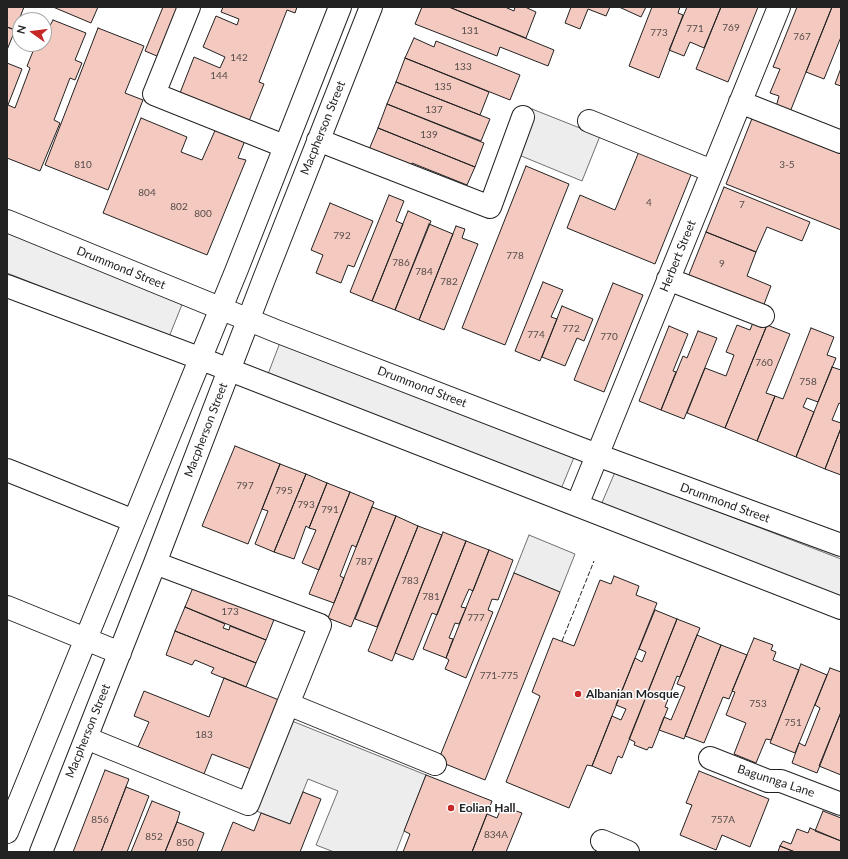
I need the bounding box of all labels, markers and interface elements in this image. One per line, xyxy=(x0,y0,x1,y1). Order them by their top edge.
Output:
north arrow xyxy=(12,12,52,52)
house number: 769 xyxy=(722,22,740,34)
house number: 771 xyxy=(686,23,704,35)
text: N xyxy=(14,24,28,35)
house number: 131 xyxy=(461,25,479,37)
house number: 773 xyxy=(650,27,668,39)
house number: 767 xyxy=(793,31,811,43)
house number: 142 xyxy=(230,52,248,64)
house number: 133 xyxy=(454,61,472,73)
house number: 144 xyxy=(210,70,228,82)
street label: Macpherson Street xyxy=(298,79,348,177)
house number: 135 xyxy=(434,81,452,93)
house number: 137 xyxy=(425,104,443,116)
house number: 139 xyxy=(420,129,438,141)
house number: 810 xyxy=(74,159,92,171)
house number: 3-5 xyxy=(779,159,795,171)
house number: 804 xyxy=(138,187,156,199)
house number: 4 xyxy=(646,197,652,209)
house number: 7 xyxy=(739,199,745,211)
house number: 802 xyxy=(170,201,188,213)
house number: 800 xyxy=(194,208,212,220)
street label: Herbert Street xyxy=(657,218,699,294)
house number: 792 xyxy=(333,230,351,242)
street label: Drummond Street xyxy=(74,244,168,292)
house number: 778 xyxy=(506,250,524,262)
house number: 786 xyxy=(392,257,410,269)
house number: 9 xyxy=(719,258,725,270)
house number: 784 xyxy=(415,266,433,278)
house number: 782 xyxy=(440,276,458,288)
house number: 772 xyxy=(562,323,580,335)
house number: 774 xyxy=(527,329,545,341)
house number: 770 xyxy=(600,331,618,343)
house number: 760 xyxy=(755,357,773,369)
street label: Drummond Street xyxy=(375,363,469,411)
house number: 758 xyxy=(799,376,817,388)
street label: Macpherson Street xyxy=(181,381,231,479)
house number: 797 xyxy=(236,480,254,492)
street label: Drummond Street xyxy=(678,480,772,526)
house number: 795 xyxy=(275,485,293,497)
house number: 793 xyxy=(297,499,315,511)
house number: 791 xyxy=(321,504,339,516)
house number: 787 xyxy=(355,556,373,568)
house number: 783 xyxy=(401,575,419,587)
house number: 781 xyxy=(422,591,440,603)
house number: 173 xyxy=(221,606,239,618)
house number: 777 xyxy=(467,612,485,624)
house number: 771-775 xyxy=(480,670,518,682)
street label: Macpherson Street xyxy=(63,682,113,780)
place label: Albanian Mosque xyxy=(586,687,679,701)
marker: Albanian Mosque xyxy=(573,689,583,699)
house number: 753 xyxy=(749,698,767,710)
house number: 751 xyxy=(784,717,802,729)
house number: 183 xyxy=(195,729,213,741)
street label: Bagunnga Lane xyxy=(736,762,816,800)
place label: Eolian Hall xyxy=(459,801,515,815)
marker: Eolian Hall xyxy=(446,803,456,813)
house number: 856 xyxy=(91,814,109,826)
house number: 757A xyxy=(711,814,735,826)
house number: 834A xyxy=(484,829,508,841)
house number: 852 xyxy=(145,831,163,843)
house number: 850 xyxy=(176,837,194,849)

